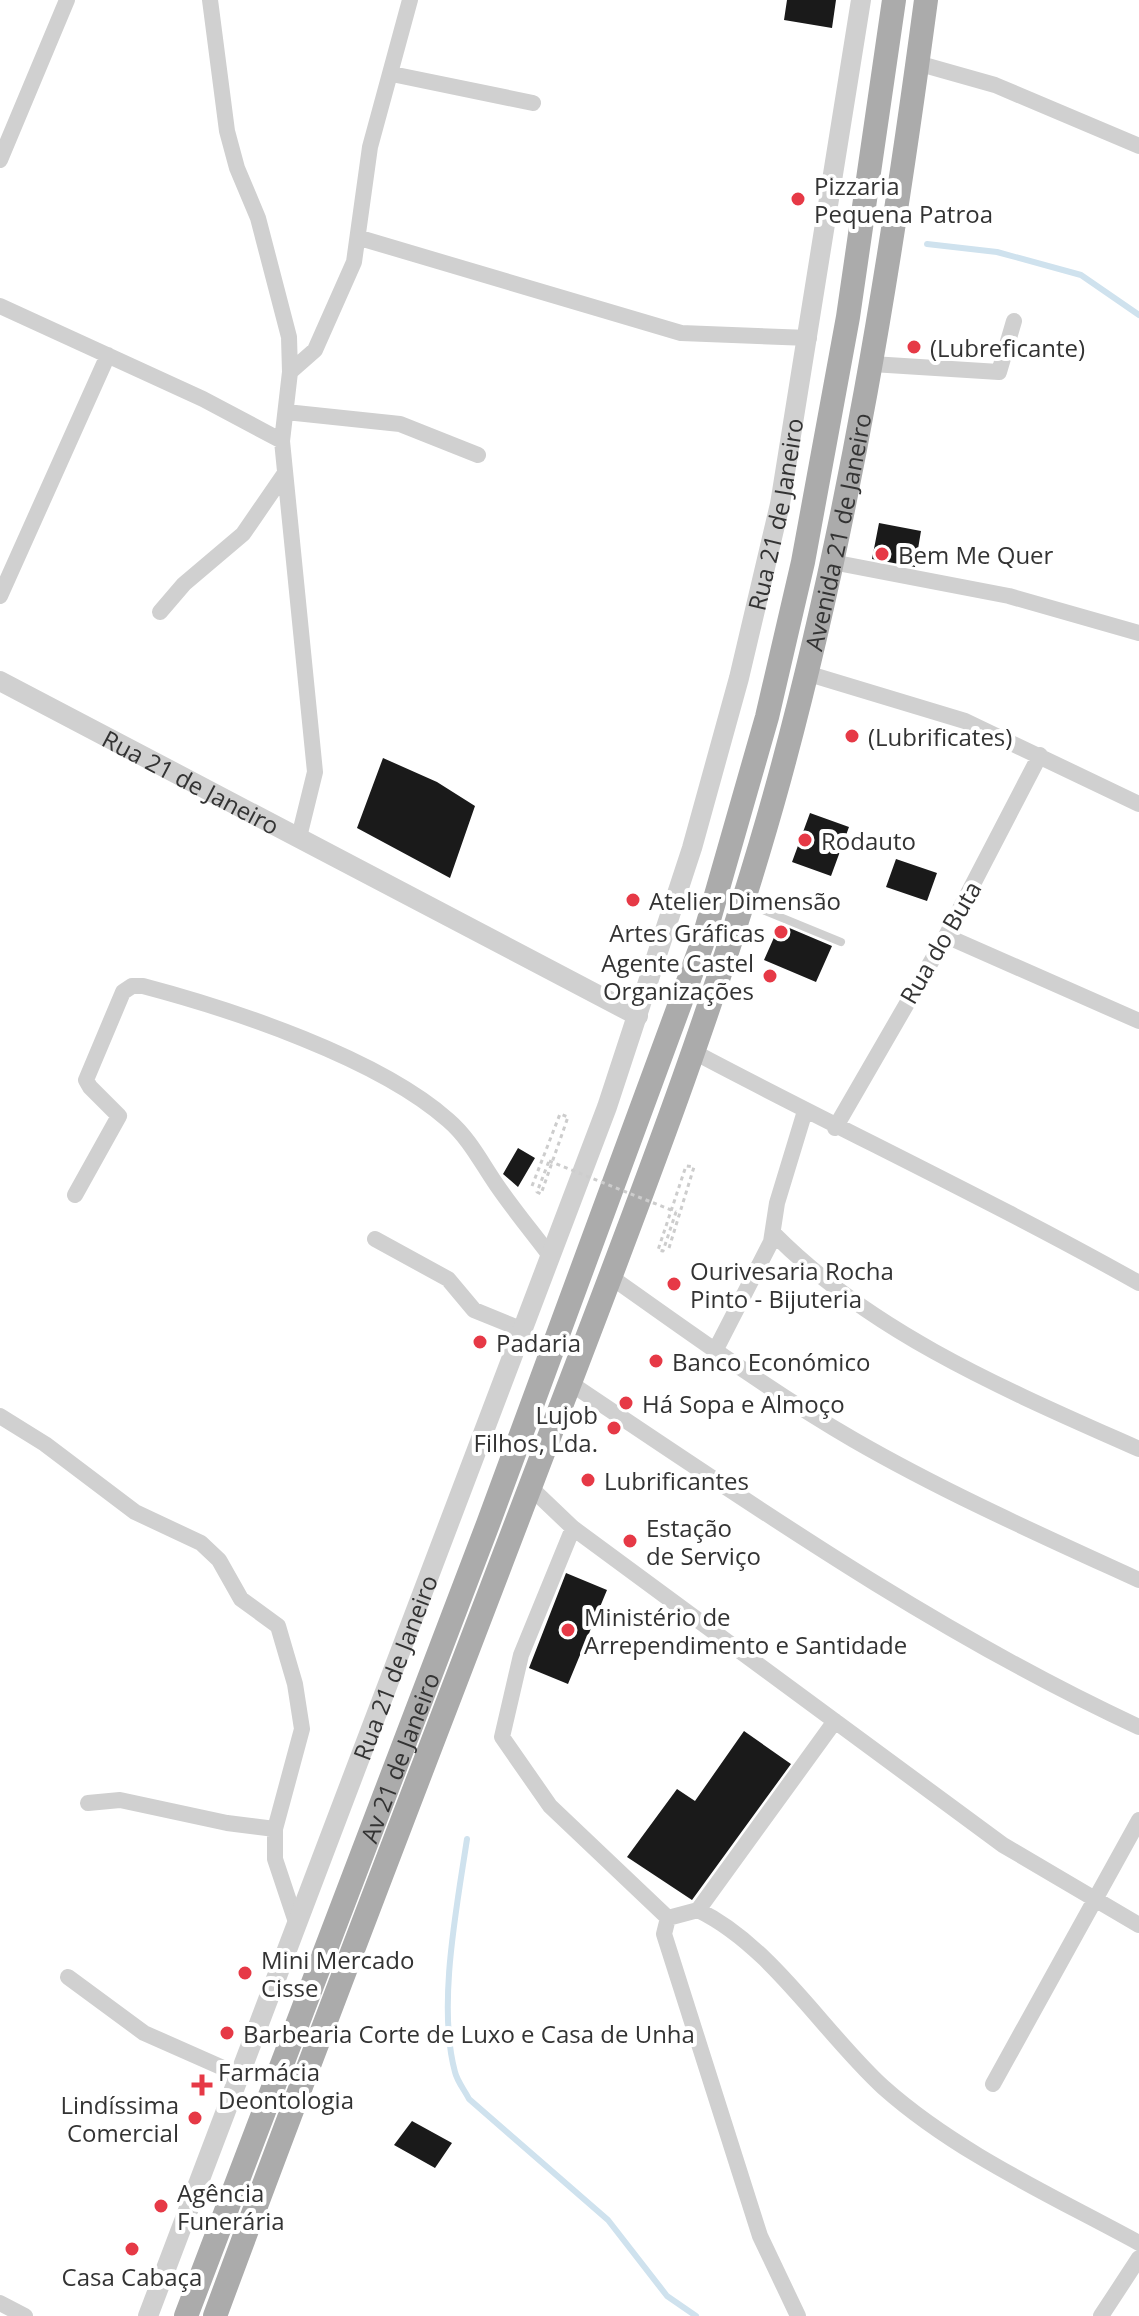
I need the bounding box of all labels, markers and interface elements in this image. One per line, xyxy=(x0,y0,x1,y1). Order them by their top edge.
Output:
place label: Pizzaria Pequena Patroa xyxy=(814,169,993,230)
marker: Pizzaria Pequena Patroa xyxy=(789,190,807,208)
place label: (Lubreficante) xyxy=(930,331,1085,364)
marker: (Lubreficante) xyxy=(905,338,923,356)
street label: Avenida 21 de Janeiro xyxy=(796,410,878,654)
street label: Rua 21 de Janeiro xyxy=(739,416,810,614)
place label: Bem Me Quer xyxy=(898,538,1054,571)
marker: Bem Me Quer xyxy=(873,545,891,563)
place label: (Lubrificates) xyxy=(868,720,1012,753)
street label: Rua 21 de Janeiro xyxy=(97,721,285,841)
marker: (Lubrificates) xyxy=(843,727,861,745)
place label: Rodauto xyxy=(821,824,916,857)
marker: Rodauto xyxy=(796,831,814,849)
street label: Rua do Buta xyxy=(892,875,988,1009)
place label: Atelier Dimensão xyxy=(649,884,841,917)
marker: Atelier Dimensão xyxy=(624,891,642,909)
place label: Artes Gráficas xyxy=(609,916,765,949)
marker: Artes Gráficas xyxy=(772,923,790,941)
place label: Agente Castel Organizações xyxy=(601,946,754,1007)
marker: Agente Castel Organizações xyxy=(761,967,779,985)
place label: Ourivesaria Rocha Pinto - Bijuteria xyxy=(690,1254,894,1315)
marker: Ourivesaria Rocha Pinto - Bijuteria xyxy=(665,1275,683,1293)
place label: Padaria xyxy=(496,1326,581,1359)
marker: Padaria xyxy=(471,1333,489,1351)
place label: Banco Económico xyxy=(672,1345,870,1378)
marker: Banco Económico xyxy=(647,1352,665,1370)
place label: Há Sopa e Almoço xyxy=(642,1387,845,1420)
marker: Há Sopa e Almoço xyxy=(617,1394,635,1412)
place label: Lujob Filhos, Lda. xyxy=(474,1398,598,1459)
marker: Lujob Filhos, Lda. xyxy=(605,1419,623,1437)
place label: Lubrificantes xyxy=(604,1464,749,1497)
marker: Lubrificantes xyxy=(579,1471,597,1489)
place label: Estação de Serviço xyxy=(646,1511,761,1572)
marker: Estação de Serviço xyxy=(621,1532,639,1550)
street label: Rua 21 de Janeiro xyxy=(344,1570,444,1764)
place label: Ministério de Arrependimento e Santidade xyxy=(584,1600,907,1661)
marker: Ministério de Arrependimento e Santidade xyxy=(559,1621,577,1639)
street label: Av 21 de Janeiro xyxy=(352,1667,447,1847)
place label: Mini Mercado Cisse xyxy=(261,1943,414,2004)
marker: Mini Mercado Cisse xyxy=(236,1964,254,1982)
place label: Barbearia Corte de Luxo e Casa de Unha xyxy=(243,2017,695,2050)
marker: Barbearia Corte de Luxo e Casa de Unha xyxy=(218,2024,236,2042)
place label: Farmácia Deontologia xyxy=(218,2055,354,2116)
marker: Farmácia Deontologia xyxy=(193,2076,211,2094)
place label: Lindíssima Comercial xyxy=(60,2088,179,2149)
marker: Lindíssima Comercial xyxy=(186,2109,204,2127)
place label: Agência Funerária xyxy=(177,2176,285,2237)
marker: Agência Funerária xyxy=(152,2197,170,2215)
marker: Casa Cabaça xyxy=(123,2240,141,2258)
place label: Casa Cabaça xyxy=(62,2260,202,2293)

